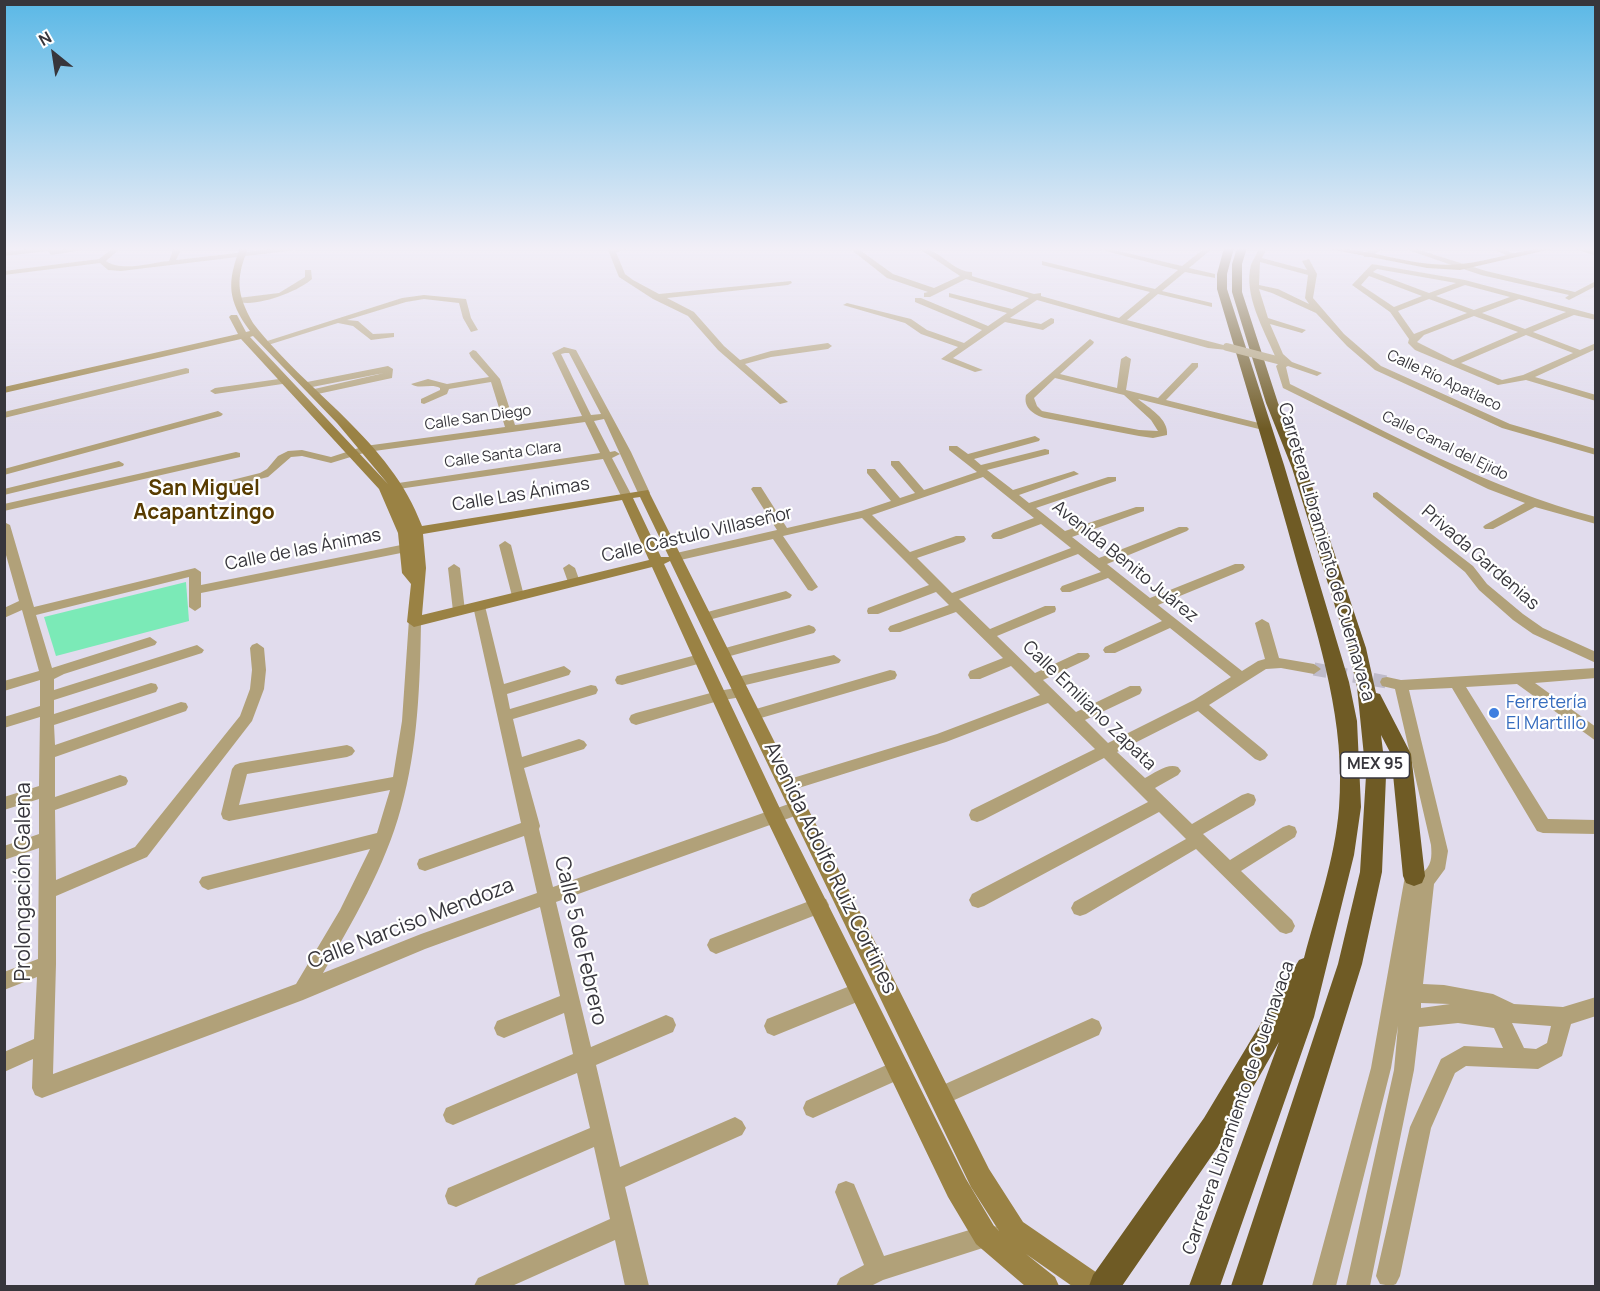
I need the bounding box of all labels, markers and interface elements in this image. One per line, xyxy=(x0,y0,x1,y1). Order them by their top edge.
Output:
north arrow xyxy=(24,24,84,84)
text: N xyxy=(35,26,55,51)
street label: Calle Río Apatlaco xyxy=(1384,347,1504,415)
street label: Carretera Libramiento de Cuernavaca xyxy=(1273,400,1379,704)
street label: Calle San Diego xyxy=(424,402,532,434)
street label: Calle Canal del Ejido xyxy=(1379,408,1511,484)
street label: Calle Santa Clara xyxy=(443,438,563,472)
street label: Calle Las Ánimas xyxy=(451,473,591,517)
district label: San Miguel Acapantzingo xyxy=(133,476,275,526)
street label: Avenida Benito Juárez xyxy=(1048,496,1202,628)
street label: Privada Gardenias xyxy=(1417,501,1543,615)
street label: Calle Cástulo Villaseñor xyxy=(600,503,794,567)
street label: Calle de las Ánimas xyxy=(223,524,383,576)
street label: Calle Emiliano Zapata xyxy=(1018,637,1160,775)
place label: Ferretería El Martillo xyxy=(1506,692,1587,734)
marker: Ferretería El Martillo xyxy=(1487,706,1501,720)
street label: Avenida Adolfo Ruiz Cortines xyxy=(758,738,902,998)
road number: MEX 95 xyxy=(1340,752,1410,778)
street label: Prolongación Galena xyxy=(11,782,37,982)
street label: Calle 5 de Febrero xyxy=(548,854,612,1028)
street label: Calle Narciso Mendoza xyxy=(304,873,518,975)
street label: Carretera Libramiento de Cuernavaca xyxy=(1178,958,1300,1258)

